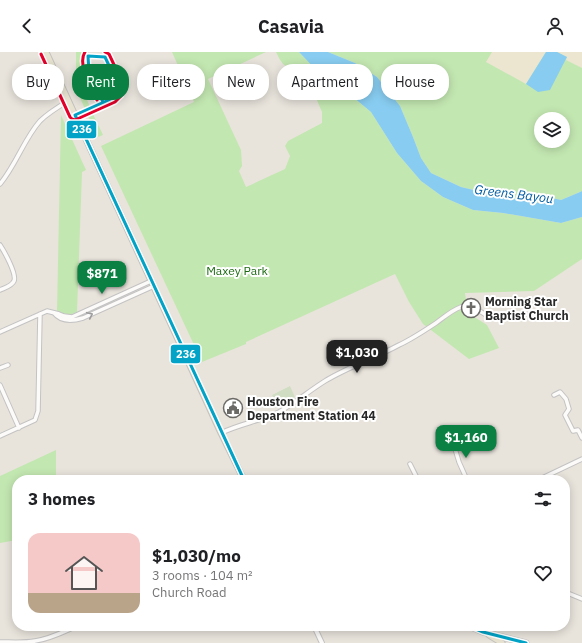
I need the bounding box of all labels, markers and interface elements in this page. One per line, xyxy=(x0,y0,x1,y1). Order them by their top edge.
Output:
icon: back xyxy=(16,15,38,37)
text: Casavia xyxy=(258,15,324,38)
icon: person xyxy=(544,15,566,37)
chip: Buy xyxy=(12,64,64,100)
chip: Rent xyxy=(72,64,129,100)
chip: Filters xyxy=(137,64,205,100)
chip: New xyxy=(213,64,269,100)
chip: Apartment xyxy=(277,64,373,100)
chip: House xyxy=(381,64,449,100)
map controls xyxy=(534,112,570,148)
button: layers xyxy=(534,112,570,148)
line badge: 236 xyxy=(66,120,97,139)
text: 236 xyxy=(72,122,92,136)
water label: Greens Bayou xyxy=(474,181,554,207)
pin: $871 xyxy=(78,261,126,295)
park label: Maxey Park xyxy=(206,263,269,278)
text: $871 xyxy=(86,265,118,282)
place label: Morning Star Baptist Church xyxy=(485,294,569,323)
church icon: Morning Star Baptist Church xyxy=(460,297,482,319)
one-way arrow xyxy=(85,312,93,320)
pin: $1,030 xyxy=(324,340,390,374)
line badge: 236 xyxy=(170,344,201,364)
text: $1,030 xyxy=(335,344,379,361)
text: 236 xyxy=(176,347,196,361)
place label: Houston Fire Department Station 44 xyxy=(247,394,376,423)
public building icon: Houston Fire Department Station 44 xyxy=(222,397,244,419)
pin: $1,160 xyxy=(433,425,499,459)
text: $1,160 xyxy=(444,429,488,446)
text: 3 homes xyxy=(28,488,95,510)
icon: filters xyxy=(532,488,554,510)
text: $1,030/mo xyxy=(152,545,241,567)
icon: home xyxy=(60,549,108,597)
icon: heart xyxy=(532,562,554,584)
text: 3 rooms · 104 m² xyxy=(152,567,253,584)
text: Church Road xyxy=(152,584,226,601)

